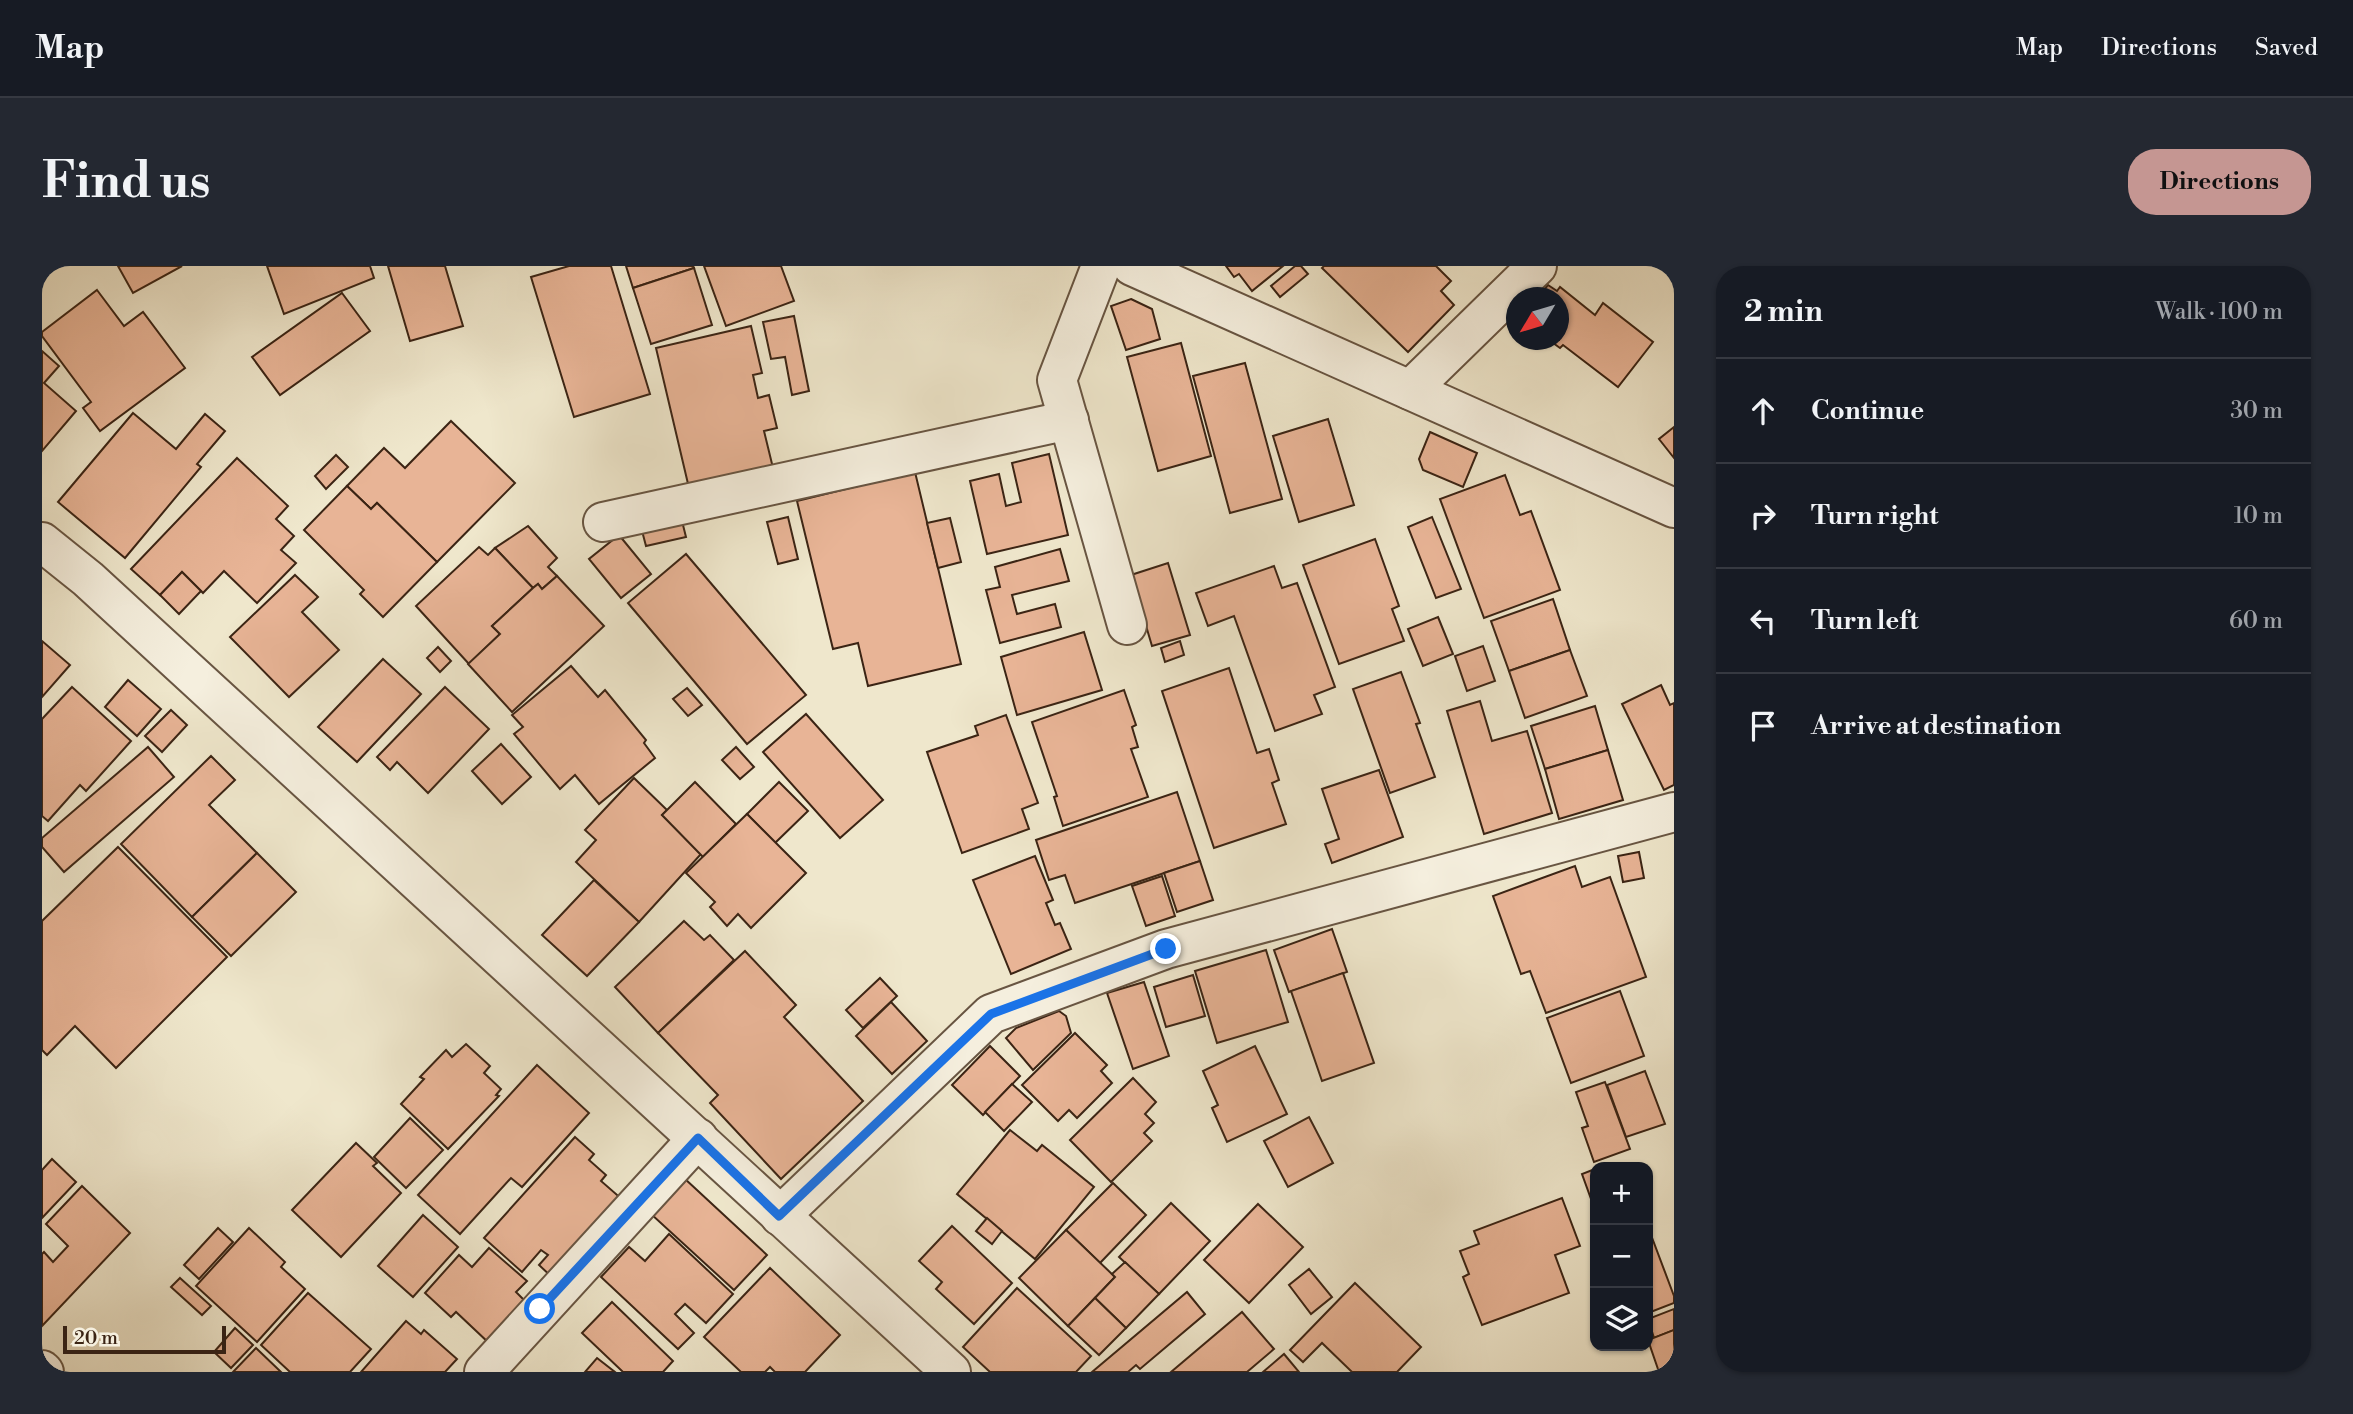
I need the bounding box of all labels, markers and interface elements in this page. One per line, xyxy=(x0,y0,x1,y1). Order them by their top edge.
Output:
text: Map xyxy=(35,28,104,69)
text: Map xyxy=(2016,33,2063,63)
text: Directions xyxy=(2101,33,2217,63)
text: Saved xyxy=(2255,33,2318,63)
button: Directions xyxy=(2128,149,2311,215)
text: Find us xyxy=(42,152,211,213)
north arrow xyxy=(1506,287,1569,350)
text: 2 min xyxy=(1744,293,1823,331)
text: Walk · 100 m xyxy=(2155,298,2283,326)
icon: ahead xyxy=(1744,392,1782,430)
text: Continue xyxy=(1811,395,1924,427)
text: 30 m xyxy=(2230,397,2283,425)
icon: right xyxy=(1744,497,1782,535)
text: Turn right xyxy=(1811,500,1939,532)
text: 10 m xyxy=(2234,502,2283,530)
icon: left xyxy=(1744,602,1782,640)
text: Turn left xyxy=(1811,605,1919,637)
text: 60 m xyxy=(2229,607,2283,635)
icon: arrive xyxy=(1744,707,1782,745)
text: Arrive at destination xyxy=(1811,710,2061,742)
route end xyxy=(1150,933,1181,964)
map controls xyxy=(1590,1162,1653,1351)
button: + xyxy=(1590,1162,1653,1225)
button: − xyxy=(1590,1225,1653,1288)
button: layers xyxy=(1590,1288,1653,1351)
route start xyxy=(524,1293,555,1324)
scale bar xyxy=(63,1323,226,1355)
text: 20 m xyxy=(74,1326,118,1350)

